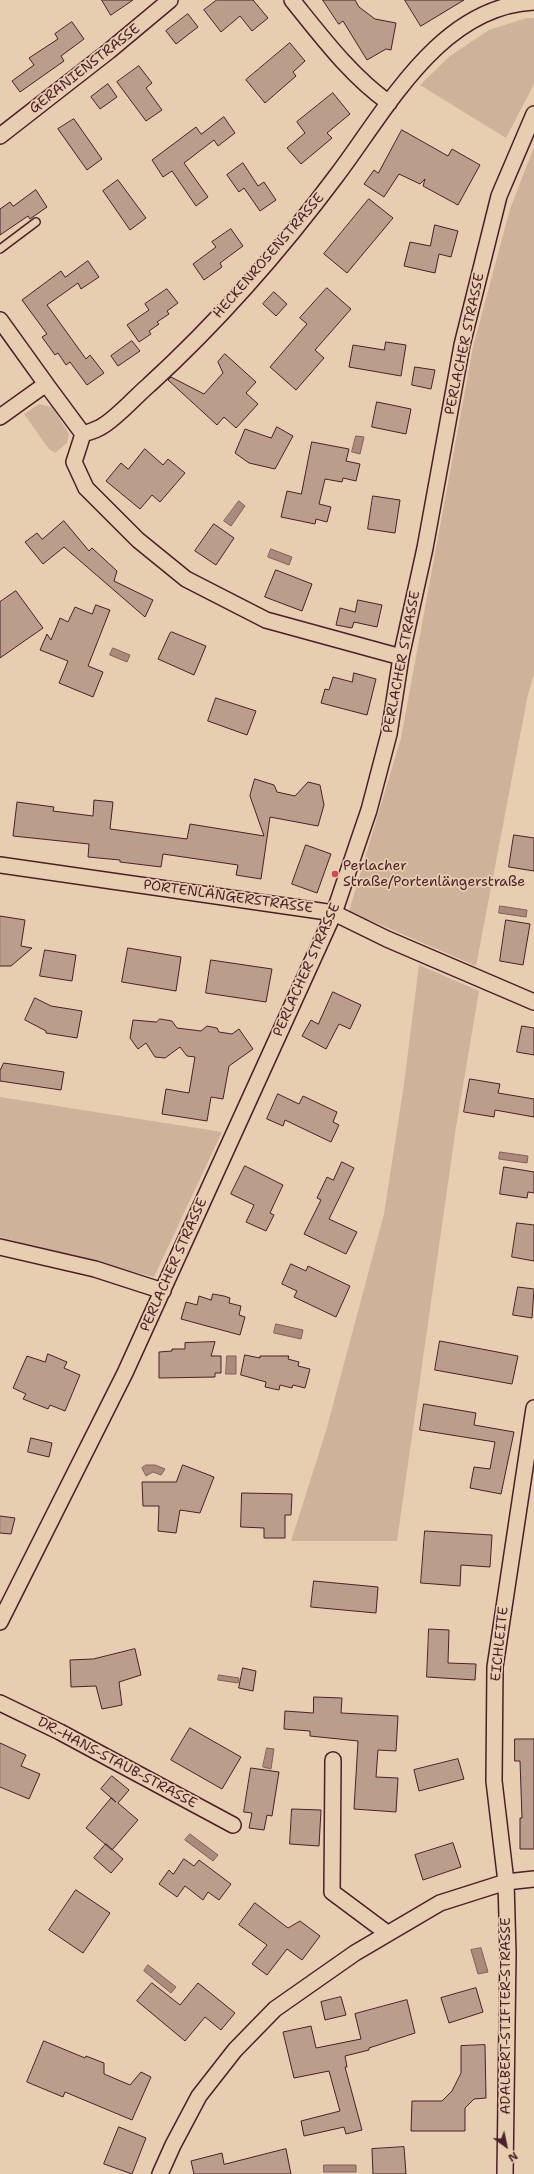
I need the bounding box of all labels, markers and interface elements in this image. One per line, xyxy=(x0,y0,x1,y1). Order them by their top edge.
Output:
street label: GERANIENSTRASSE xyxy=(26,21,144,117)
street label: HECKENROSENSTRASSE xyxy=(210,190,328,322)
street label: PERLACHER STRASSE xyxy=(442,271,488,417)
street label: PERLACHER STRASSE xyxy=(380,589,424,735)
place label: Perlacher Straße/Portenlängerstraße xyxy=(343,858,525,890)
marker: Perlacher Straße/Portenlängerstraße xyxy=(330,869,340,879)
street label: PORTENLÄNGERSTRASSE xyxy=(142,877,314,917)
street label: PERLACHER STRASSE xyxy=(270,900,344,1040)
street label: PERLACHER STRASSE xyxy=(137,1195,211,1335)
street label: EICHLEITE xyxy=(488,1606,512,1682)
street label: DR.-HANS-STAUB-STRASSE xyxy=(34,1714,200,1812)
street label: ADALBERT-STIFTER-STRASSE xyxy=(498,1917,514,2115)
north arrow xyxy=(486,2126,526,2166)
text: N xyxy=(505,2148,521,2165)

